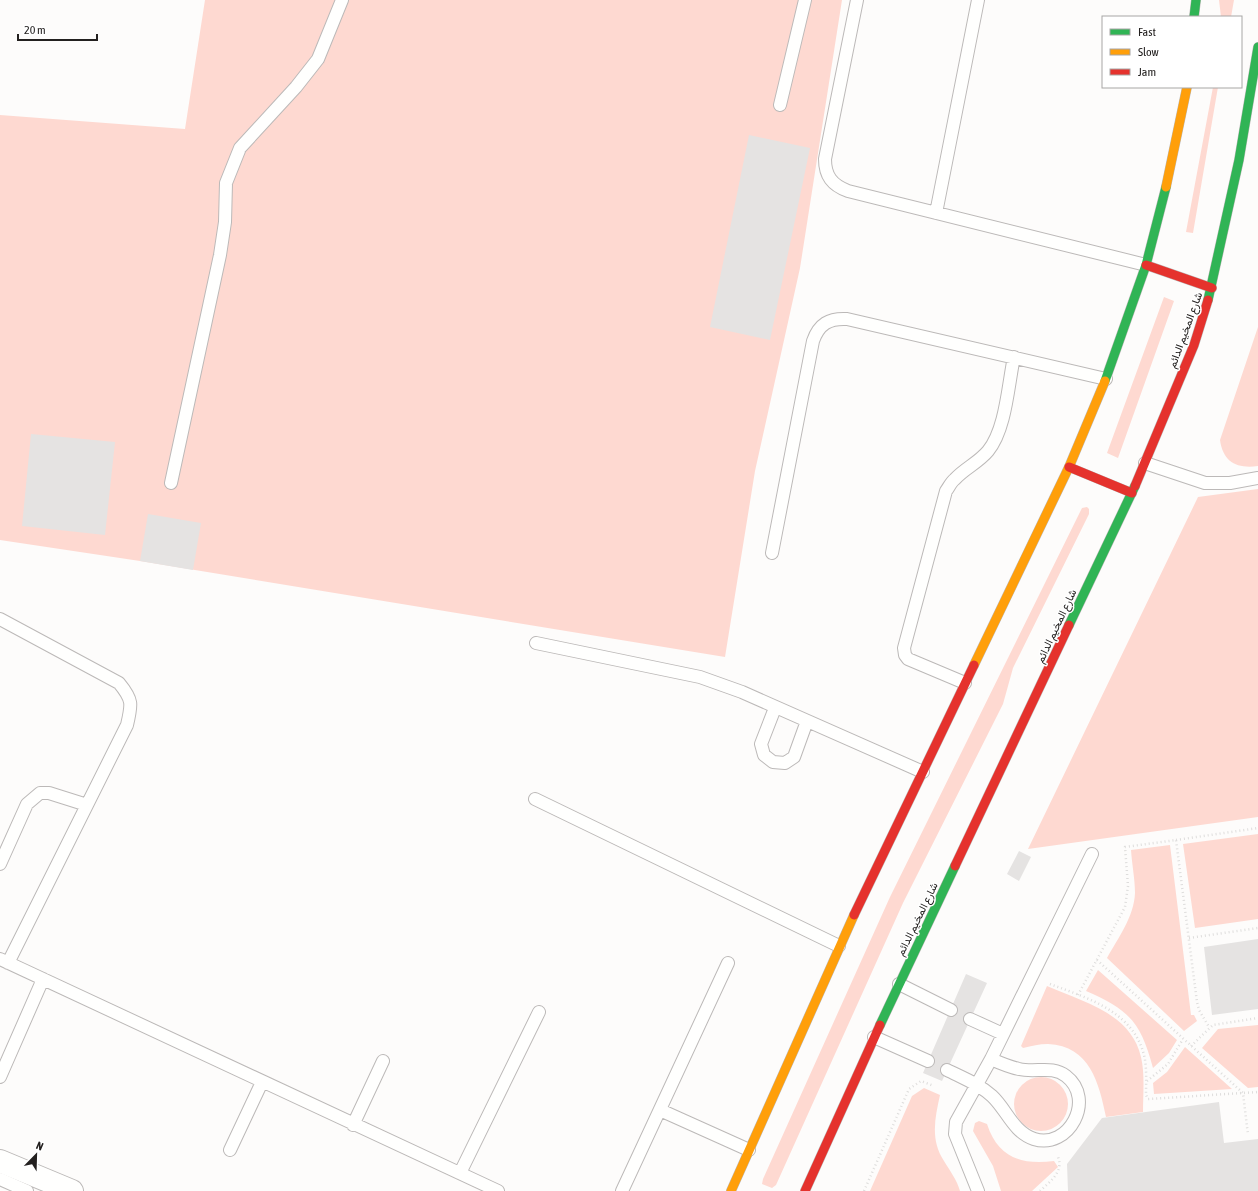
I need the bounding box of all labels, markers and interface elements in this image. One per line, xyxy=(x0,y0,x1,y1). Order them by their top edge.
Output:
scale bar xyxy=(18,16,97,42)
legend xyxy=(1102,16,1242,88)
text: 20 m xyxy=(24,23,46,37)
text: Fast xyxy=(1138,25,1156,39)
text: Slow xyxy=(1138,45,1159,59)
text: Jam xyxy=(1138,65,1156,79)
street label: شارع المخيم الدائم xyxy=(1166,290,1206,370)
street label: شارع المخيم الدائم xyxy=(1034,587,1080,666)
street label: شارع المخيم الدائم xyxy=(894,880,942,959)
north arrow xyxy=(16,1135,56,1175)
text: N xyxy=(35,1139,45,1153)

